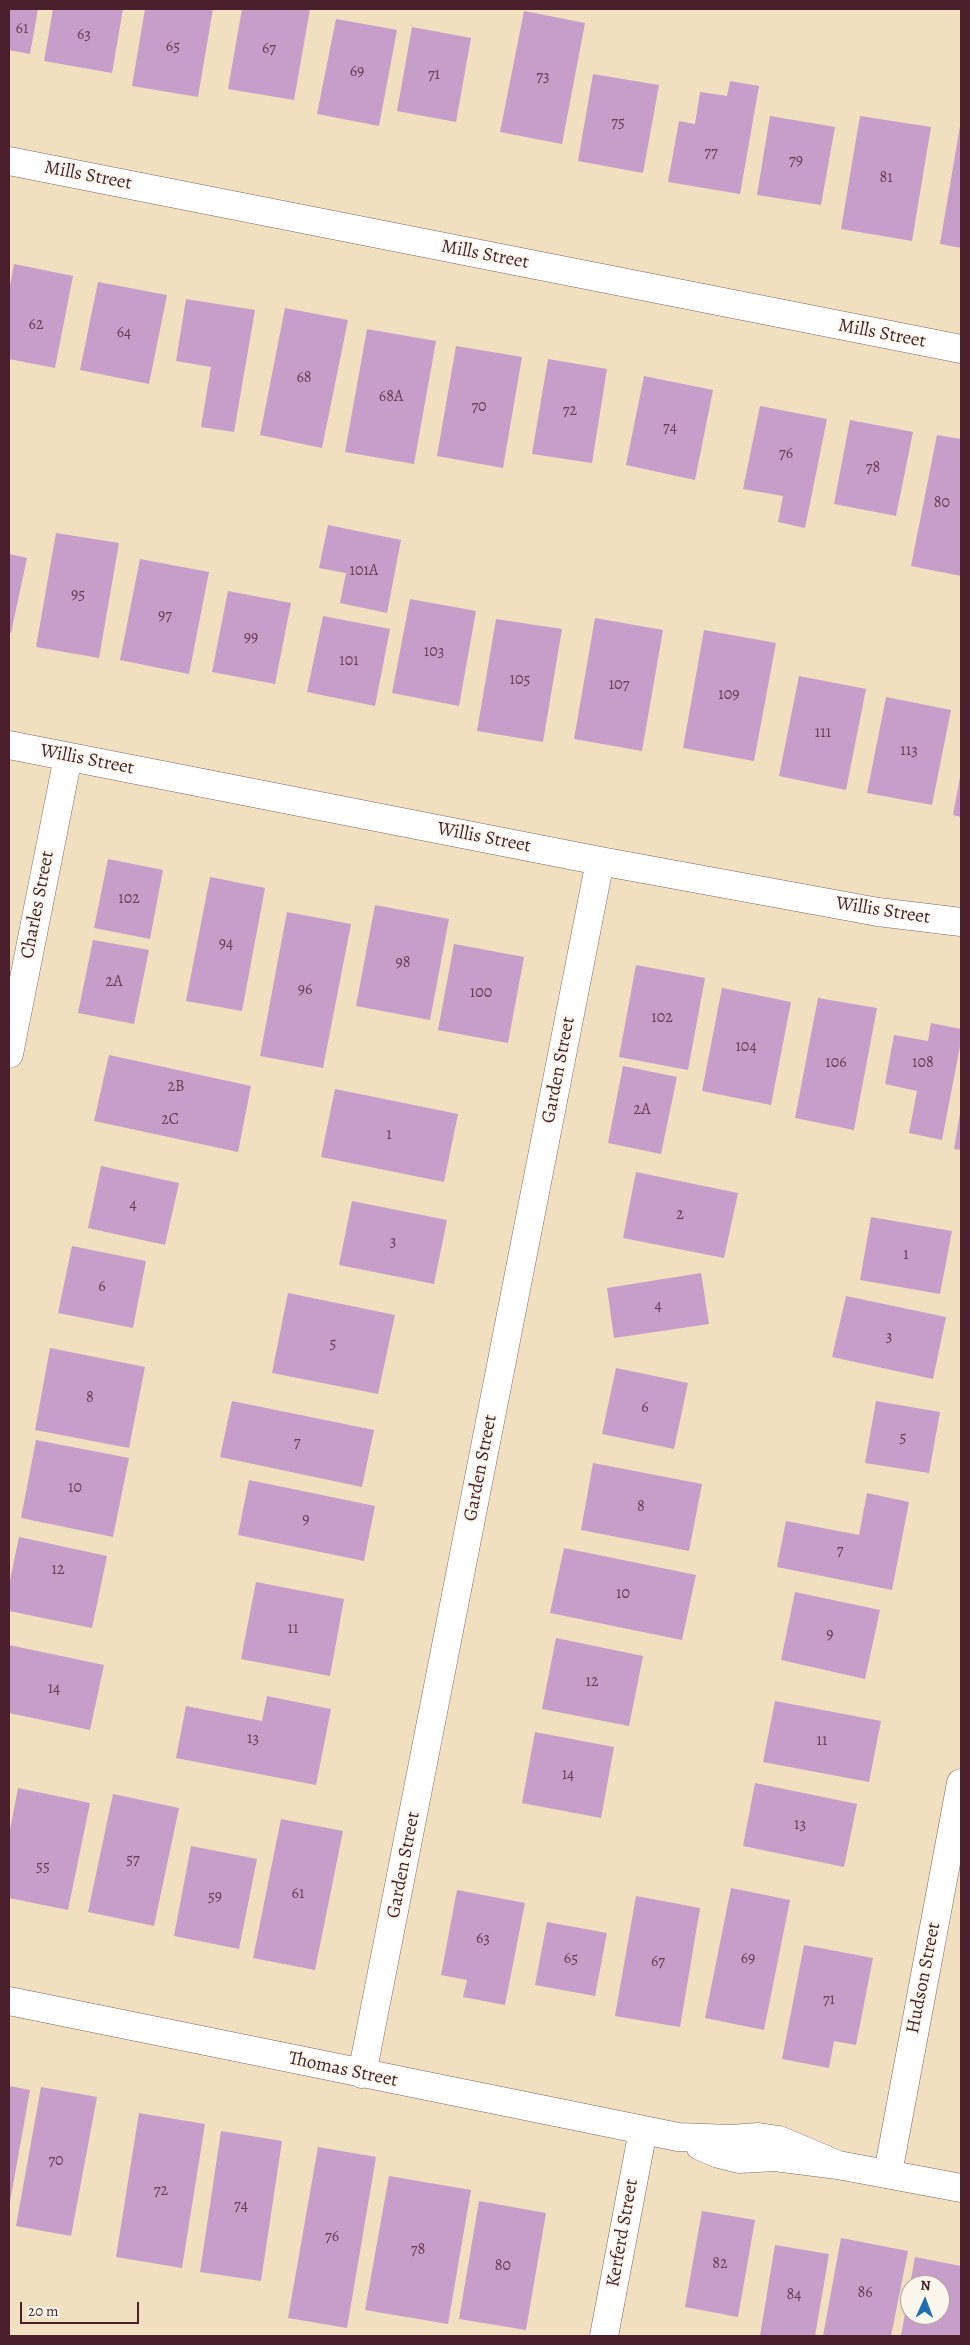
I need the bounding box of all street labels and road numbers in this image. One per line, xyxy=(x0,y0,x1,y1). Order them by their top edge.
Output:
street label: Mills Street xyxy=(42,156,134,196)
street label: Mills Street xyxy=(439,235,531,275)
street label: Mills Street xyxy=(836,314,928,354)
street label: Willis Street xyxy=(38,740,136,780)
street label: Willis Street xyxy=(435,818,533,858)
street label: Charles Street xyxy=(16,849,60,961)
street label: Willis Street xyxy=(834,892,932,930)
street label: Garden Street xyxy=(538,1015,580,1125)
street label: Garden Street xyxy=(460,1413,502,1523)
street label: Garden Street xyxy=(383,1810,425,1920)
street label: Hudson Street xyxy=(902,1920,946,2036)
street label: Thomas Street xyxy=(286,2047,400,2093)
street label: Kerferd Street xyxy=(602,2177,644,2289)

